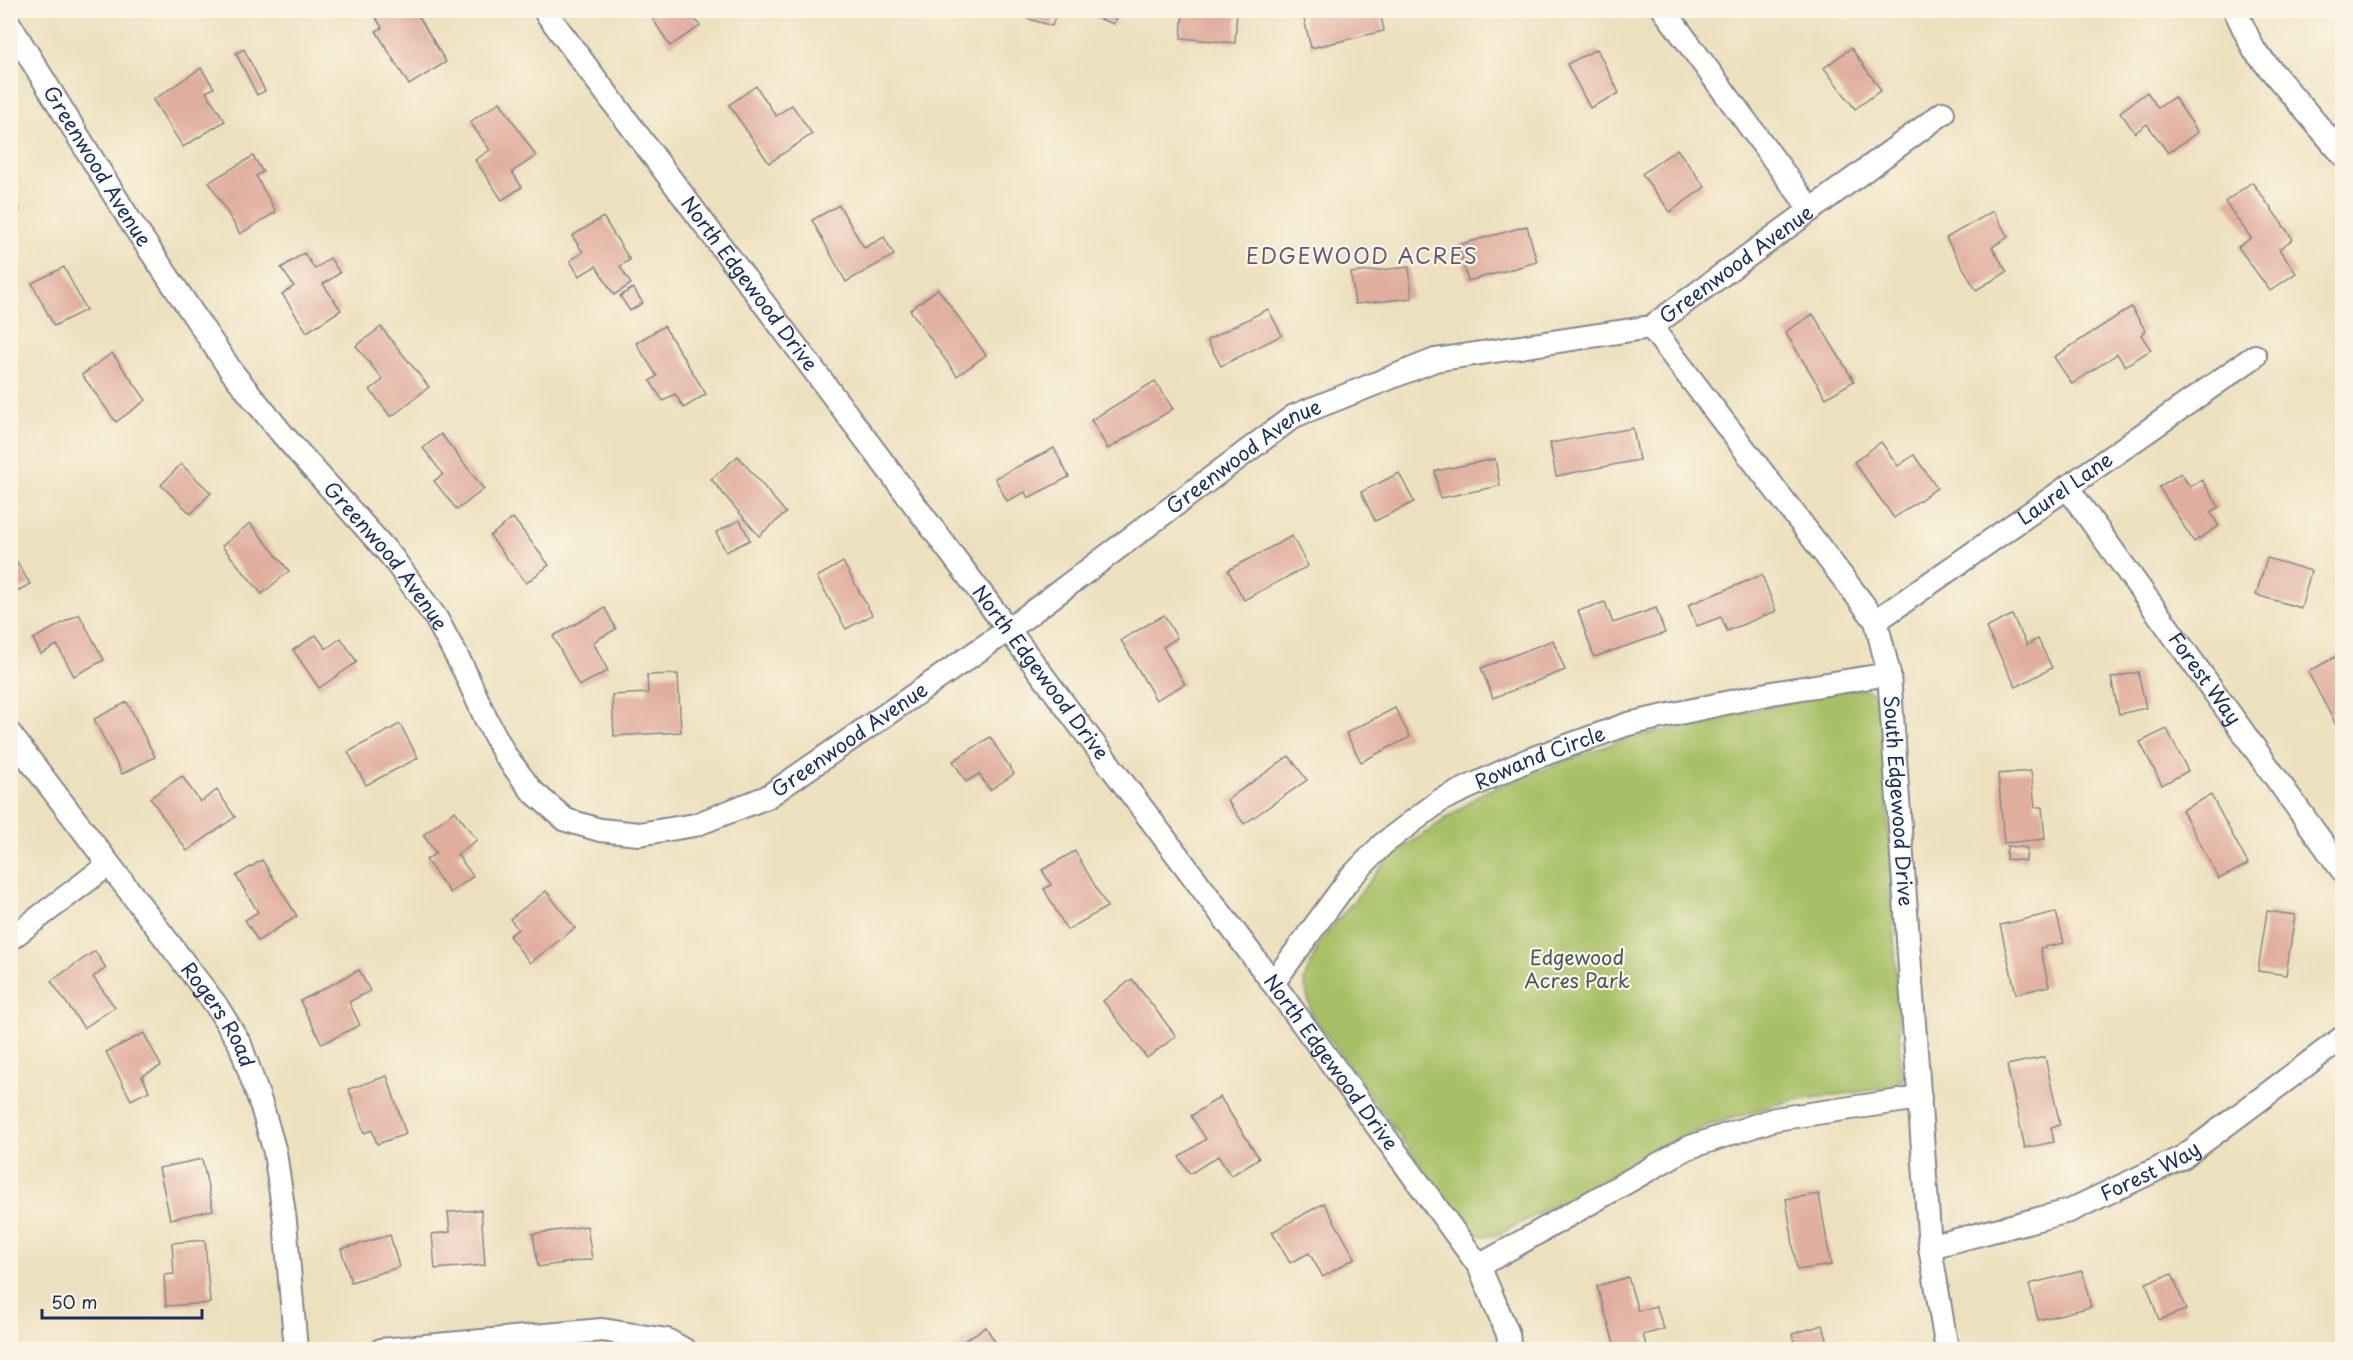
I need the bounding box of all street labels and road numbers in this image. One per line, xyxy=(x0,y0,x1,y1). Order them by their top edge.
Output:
street label: Greenwood Avenue xyxy=(37,80,159,252)
street label: North Edgewood Drive xyxy=(674,189,825,377)
street label: Greenwood Avenue xyxy=(1652,197,1819,330)
street label: Greenwood Avenue xyxy=(1159,391,1325,521)
street label: Laurel Lane xyxy=(2011,444,2119,532)
street label: Greenwood Avenue xyxy=(317,474,456,636)
street label: North Edgewood Drive xyxy=(966,578,1117,766)
street label: Forest Way xyxy=(2162,625,2249,731)
street label: Greenwood Avenue xyxy=(765,674,933,804)
street label: South Edgewood Drive xyxy=(1877,694,1922,907)
street label: Rowand Circle xyxy=(1469,717,1609,797)
street label: Rogers Road xyxy=(174,955,263,1071)
street label: North Edgewood Drive xyxy=(1257,967,1406,1156)
street label: Forest Way xyxy=(2095,1133,2206,1208)

